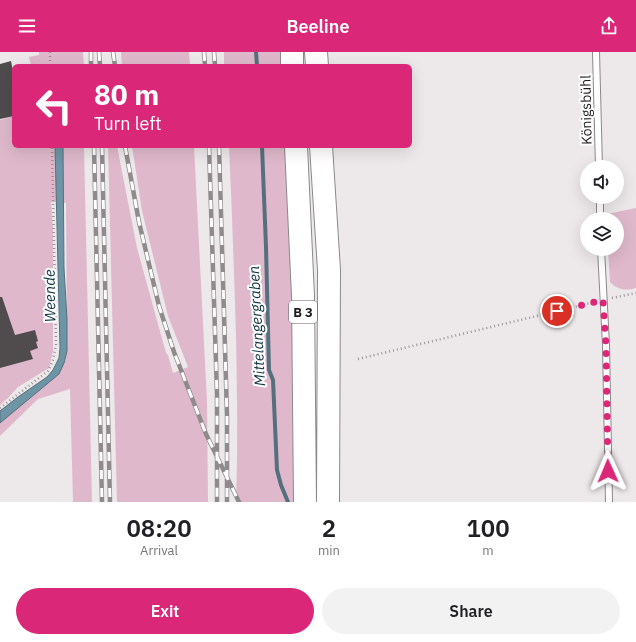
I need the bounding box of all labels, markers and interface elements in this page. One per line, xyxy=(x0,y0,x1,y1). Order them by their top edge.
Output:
icon: menu xyxy=(16,15,38,37)
text: Beeline xyxy=(287,15,349,38)
icon: share xyxy=(598,15,620,37)
street label: Königsbühl xyxy=(576,75,596,145)
text: 80 m xyxy=(94,76,159,113)
icon: left xyxy=(28,80,80,132)
text: Turn left xyxy=(94,112,162,135)
map controls xyxy=(580,160,624,256)
button: sound xyxy=(580,160,624,204)
button: layers xyxy=(580,212,624,256)
water label: Mittelangergraben xyxy=(244,265,269,387)
water label: Weende xyxy=(40,269,59,323)
pin xyxy=(540,294,574,328)
icon: arrive xyxy=(546,300,568,322)
road number: B 3 xyxy=(289,301,317,323)
position arrow xyxy=(587,450,629,492)
text: 08:20 xyxy=(126,512,192,544)
text: 2 xyxy=(322,512,336,544)
text: 100 xyxy=(466,512,510,544)
text: Arrival xyxy=(140,542,178,559)
text: min xyxy=(318,542,340,559)
text: m xyxy=(482,542,494,559)
button: Exit xyxy=(16,588,314,634)
button: Share xyxy=(322,588,620,634)

